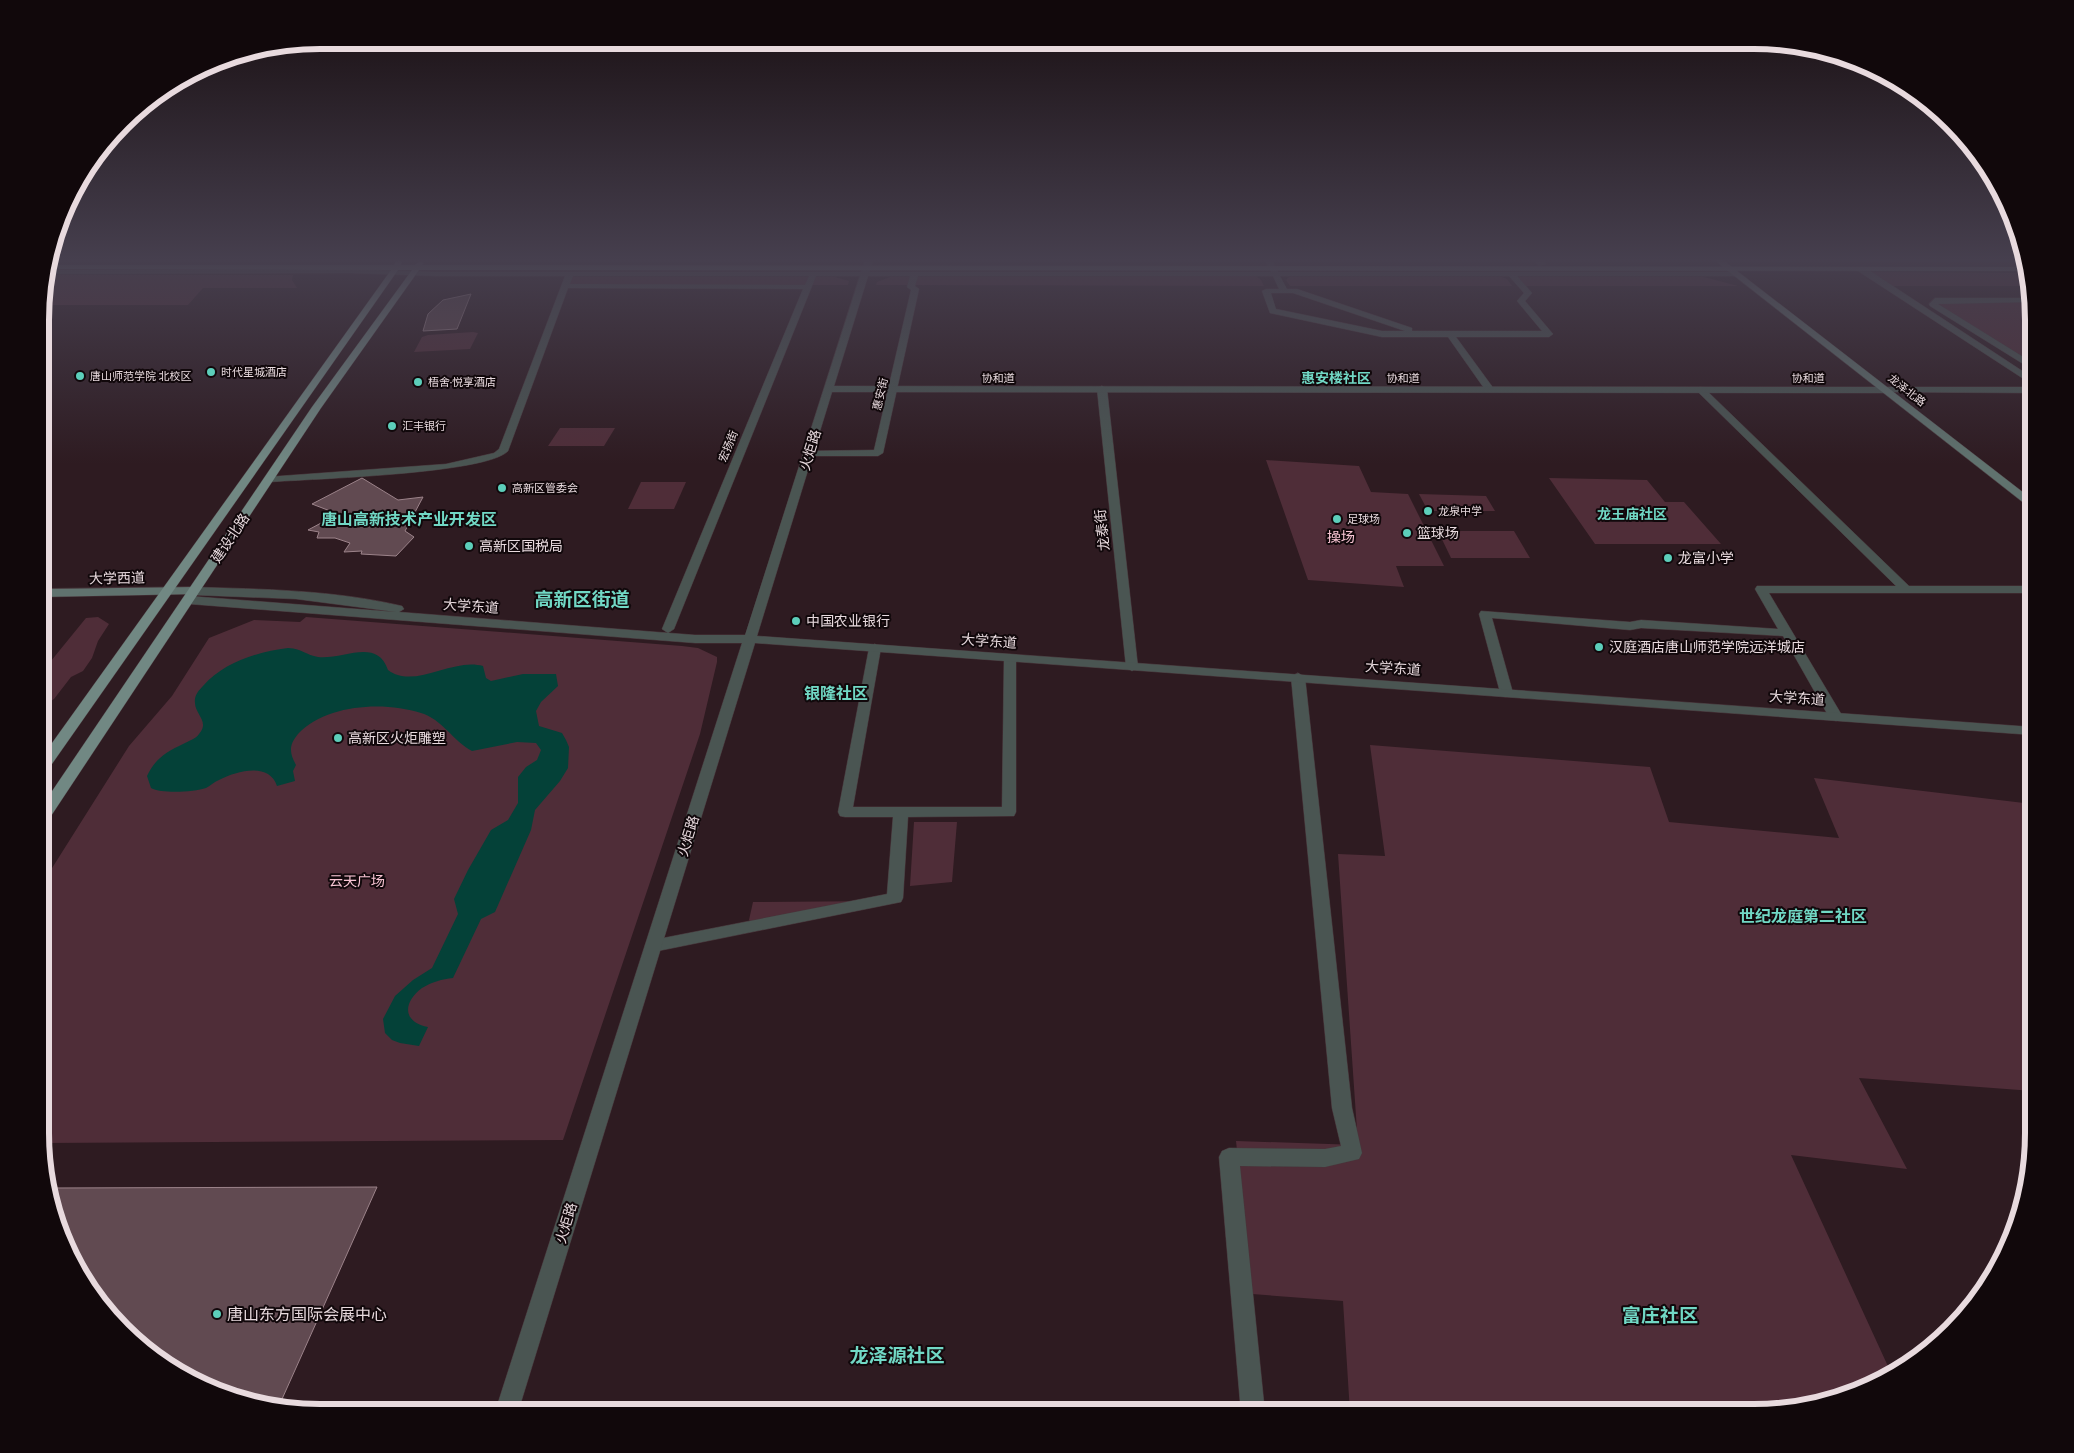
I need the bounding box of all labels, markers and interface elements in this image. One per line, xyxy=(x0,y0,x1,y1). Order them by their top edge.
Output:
marker: 时代星城酒店 xyxy=(205,366,217,378)
place label: 时代星城酒店 xyxy=(221,366,287,379)
marker: 唐山师范学院 北校区 xyxy=(74,370,86,382)
place label: 唐山师范学院 北校区 xyxy=(90,370,192,383)
district label: 惠安楼社区 xyxy=(1301,370,1371,387)
street label: 协和道 xyxy=(982,372,1015,385)
street label: 协和道 xyxy=(1387,372,1420,385)
street label: 协和道 xyxy=(1792,372,1825,385)
street label: 龙泽北路 xyxy=(1885,372,1928,409)
marker: 梧舍·悦享酒店 xyxy=(412,376,424,388)
place label: 梧舍·悦享酒店 xyxy=(428,376,496,389)
street label: 惠安街 xyxy=(870,377,891,412)
marker: 汇丰银行 xyxy=(386,420,398,432)
place label: 汇丰银行 xyxy=(402,420,446,433)
street label: 宏扬街 xyxy=(716,428,741,464)
street label: 火炬路 xyxy=(796,428,825,473)
marker: 高新区管委会 xyxy=(496,482,508,494)
place label: 高新区管委会 xyxy=(512,482,578,495)
marker: 龙泉中学 xyxy=(1422,505,1434,517)
place label: 龙泉中学 xyxy=(1438,505,1482,518)
district label: 龙王庙社区 xyxy=(1597,506,1667,523)
street label: 龙泰街 xyxy=(1092,508,1113,552)
street label: 建设北路 xyxy=(208,510,253,566)
district label: 唐山高新技术产业开发区 xyxy=(321,510,497,529)
marker: 足球场 xyxy=(1331,513,1343,525)
place label: 足球场 xyxy=(1347,513,1380,526)
place label: 篮球场 xyxy=(1417,525,1459,542)
marker: 篮球场 xyxy=(1401,527,1413,539)
park label: 操场 xyxy=(1327,529,1355,546)
place label: 高新区国税局 xyxy=(479,538,563,555)
marker: 高新区国税局 xyxy=(463,540,475,552)
place label: 龙富小学 xyxy=(1678,550,1734,567)
marker: 龙富小学 xyxy=(1662,552,1674,564)
street label: 大学西道 xyxy=(89,570,145,587)
district label: 高新区街道 xyxy=(534,589,630,611)
street label: 大学东道 xyxy=(442,596,499,617)
place label: 中国农业银行 xyxy=(806,613,890,630)
marker: 中国农业银行 xyxy=(790,615,802,627)
street label: 大学东道 xyxy=(960,631,1017,652)
place label: 汉庭酒店唐山师范学院远洋城店 xyxy=(1609,639,1805,656)
marker: 汉庭酒店唐山师范学院远洋城店 xyxy=(1593,641,1605,653)
street label: 大学东道 xyxy=(1364,658,1421,679)
district label: 银隆社区 xyxy=(804,684,868,703)
street label: 大学东道 xyxy=(1768,688,1825,709)
place label: 高新区火炬雕塑 xyxy=(348,730,446,747)
marker: 高新区火炬雕塑 xyxy=(332,732,344,744)
street label: 火炬路 xyxy=(674,814,703,859)
park label: 云天广场 xyxy=(329,873,385,890)
district label: 世纪龙庭第二社区 xyxy=(1739,907,1867,926)
street label: 火炬路 xyxy=(552,1201,581,1246)
place label: 唐山东方国际会展中心 xyxy=(227,1305,387,1324)
district label: 富庄社区 xyxy=(1622,1305,1698,1327)
marker: 唐山东方国际会展中心 xyxy=(211,1308,223,1320)
district label: 龙泽源社区 xyxy=(849,1345,945,1367)

